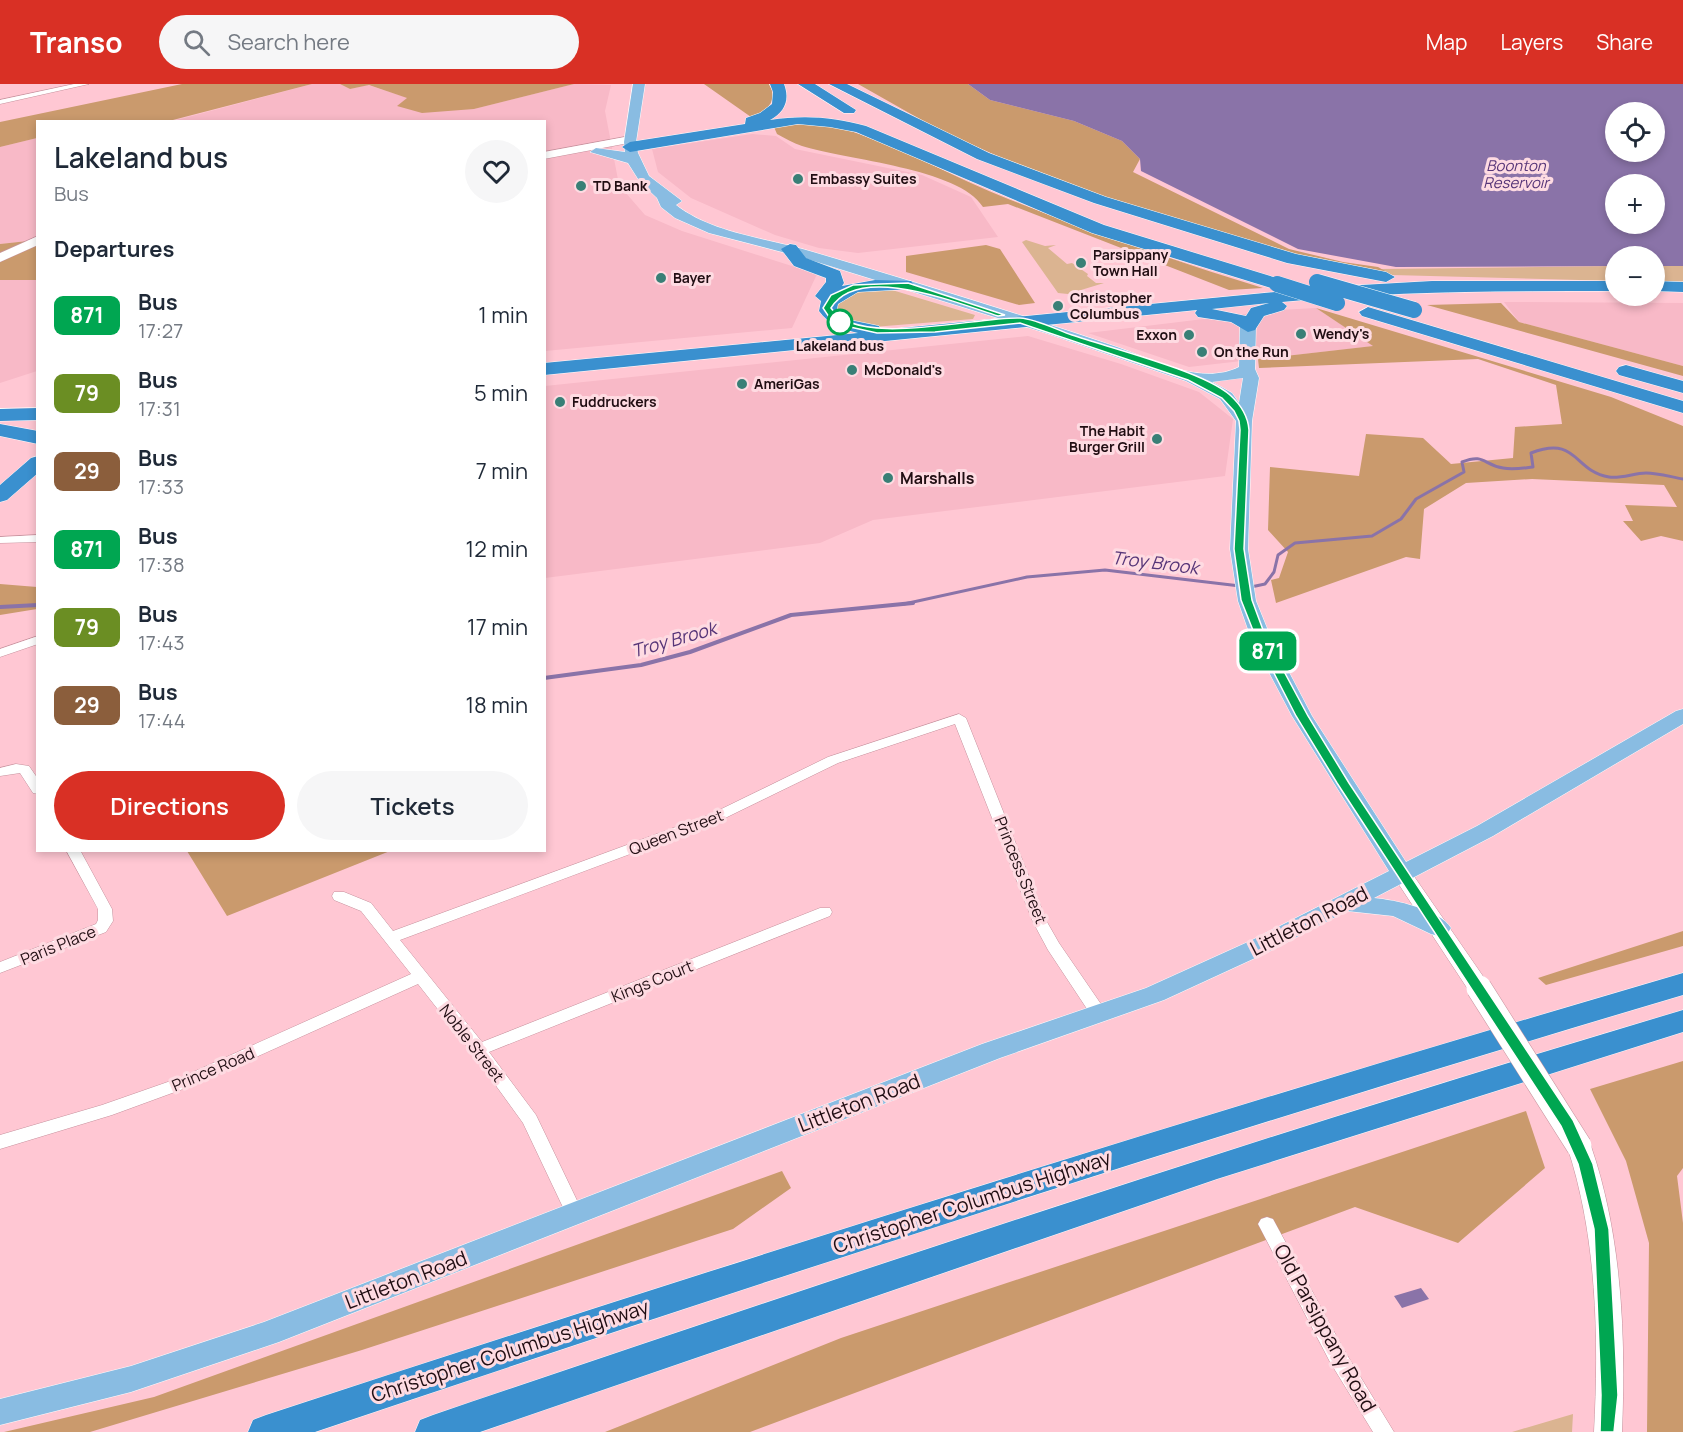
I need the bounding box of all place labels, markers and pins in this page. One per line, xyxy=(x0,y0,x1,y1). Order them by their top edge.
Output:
place label: Embassy Suites xyxy=(810,169,917,188)
marker: Embassy Suites xyxy=(791,172,805,186)
place label: TD Bank xyxy=(593,176,648,195)
marker: TD Bank xyxy=(574,179,588,193)
place label: Parsippany Town Hall xyxy=(1093,245,1168,280)
marker: Parsippany Town Hall xyxy=(1074,256,1088,270)
place label: Bayer xyxy=(673,268,711,287)
marker: Bayer xyxy=(654,271,668,285)
place label: Christopher Columbus xyxy=(1070,288,1152,323)
marker: Christopher Columbus xyxy=(1051,299,1065,313)
marker: Lakeland bus xyxy=(827,309,853,335)
place label: Wendy's xyxy=(1313,324,1370,343)
place label: Exxon xyxy=(1136,325,1177,344)
marker: Wendy's xyxy=(1294,327,1308,341)
marker: Exxon xyxy=(1182,328,1196,342)
place label: Lakeland bus xyxy=(796,336,885,355)
place label: On the Run xyxy=(1214,342,1289,361)
marker: On the Run xyxy=(1195,345,1209,359)
place label: McDonald's xyxy=(864,360,942,379)
marker: McDonald's xyxy=(845,363,859,377)
place label: AmeriGas xyxy=(754,374,820,393)
marker: AmeriGas xyxy=(735,377,749,391)
place label: Fuddruckers xyxy=(572,392,657,411)
marker: Fuddruckers xyxy=(553,395,567,409)
place label: The Habit Burger Grill xyxy=(1069,421,1145,456)
marker: The Habit Burger Grill xyxy=(1150,432,1164,446)
place label: Marshalls xyxy=(900,467,975,489)
marker: Marshalls xyxy=(881,471,895,485)

